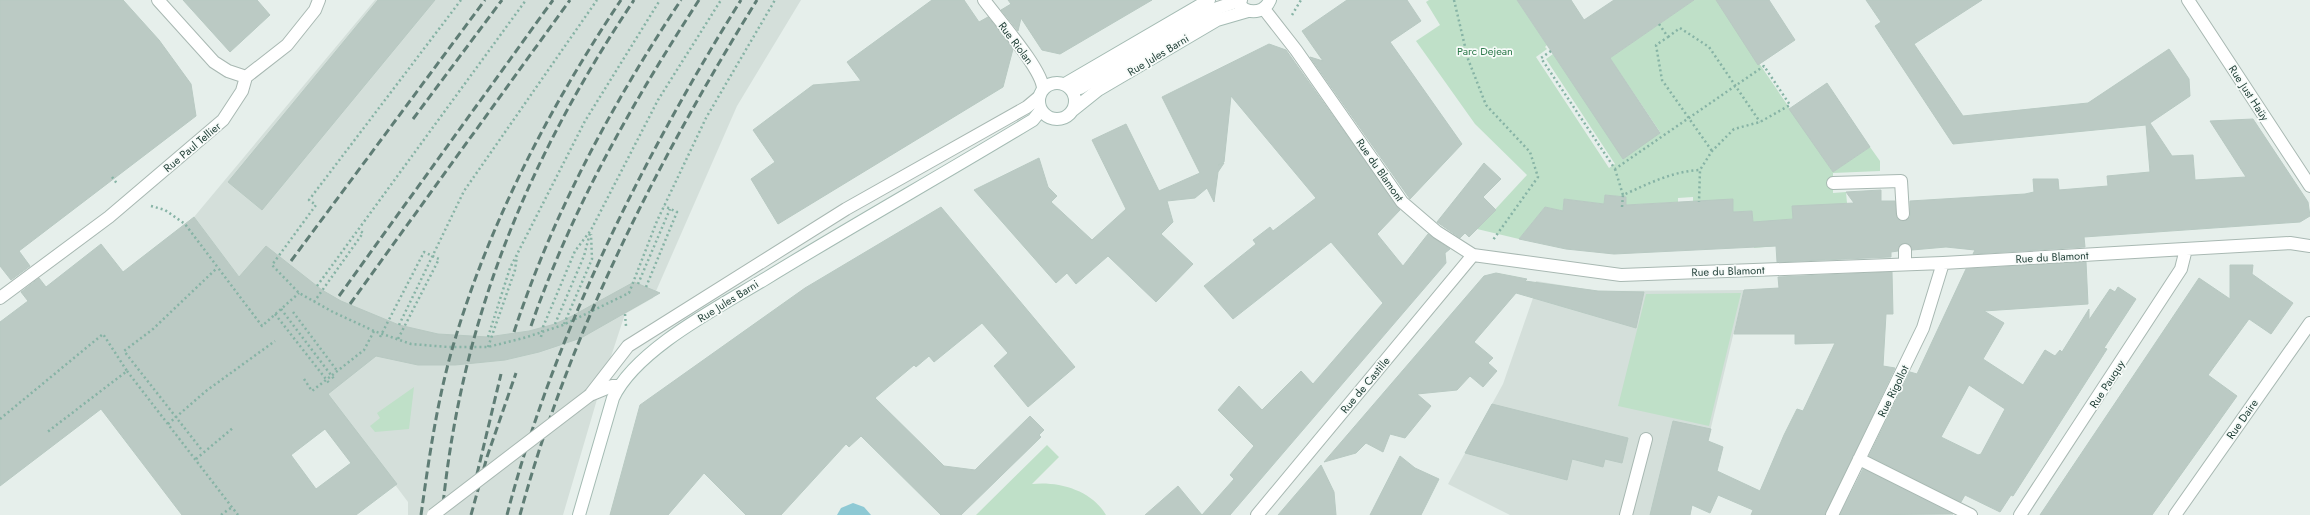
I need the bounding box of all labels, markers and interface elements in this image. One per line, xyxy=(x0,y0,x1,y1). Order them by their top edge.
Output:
street label: Rue Riolan xyxy=(995,18,1037,68)
street label: Rue Jules Barni xyxy=(1124,30,1192,80)
park label: Parc Dejean xyxy=(1457,43,1513,59)
street label: Rue Just Haüy xyxy=(2225,62,2273,124)
street label: Rue Paul Tellier xyxy=(160,118,224,176)
street label: Rue du Blamont xyxy=(1352,135,1408,205)
street label: Rue du Blamont xyxy=(2015,247,2089,267)
street label: Rue du Blamont xyxy=(1691,262,1765,280)
street label: Rue Jules Barni xyxy=(694,276,762,326)
street label: Rue de Castille xyxy=(1336,353,1394,417)
street label: Rue Pauquy xyxy=(2085,357,2129,411)
street label: Rue Rigollot xyxy=(1874,362,1913,420)
street label: Rue Daire xyxy=(2222,395,2262,442)

